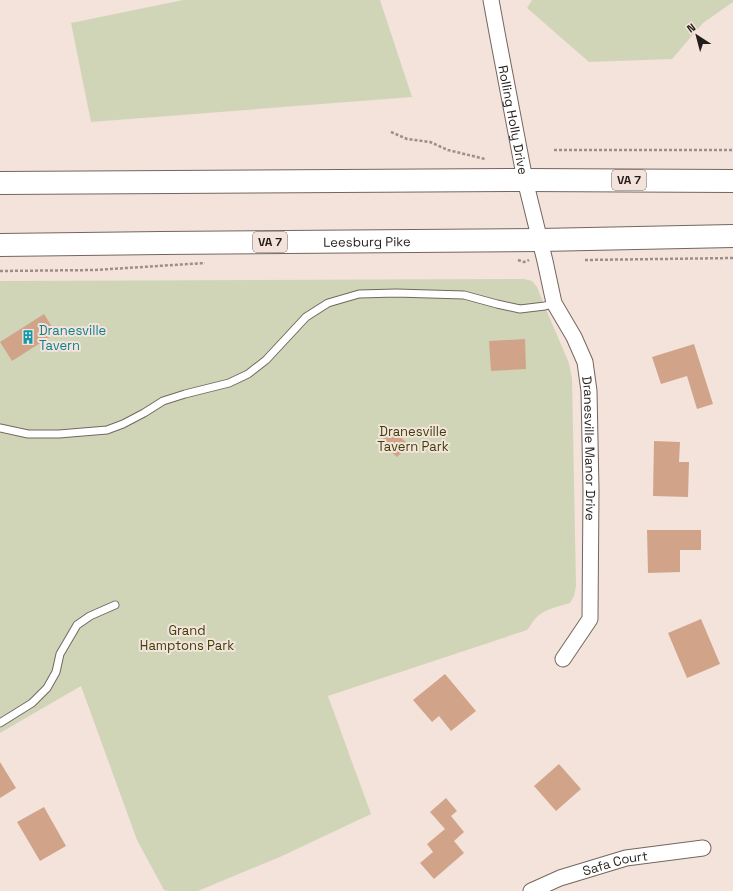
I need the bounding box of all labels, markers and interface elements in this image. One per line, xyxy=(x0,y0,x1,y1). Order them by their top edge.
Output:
north arrow xyxy=(677,16,717,56)
text: N xyxy=(684,20,698,36)
street label: Rolling Holly Drive xyxy=(495,64,532,176)
road number: VA 7 xyxy=(612,170,646,190)
road number: VA 7 xyxy=(253,232,287,252)
street label: Leesburg Pike xyxy=(323,233,411,250)
place label: Dranesville Tavern xyxy=(39,322,106,354)
building icon: Dranesville Tavern xyxy=(20,329,36,345)
street label: Dranesville Manor Drive xyxy=(579,375,600,521)
park label: Dranesville Tavern Park xyxy=(377,423,449,455)
park label: Grand Hamptons Park xyxy=(140,622,234,654)
street label: Safa Court xyxy=(580,847,649,879)

